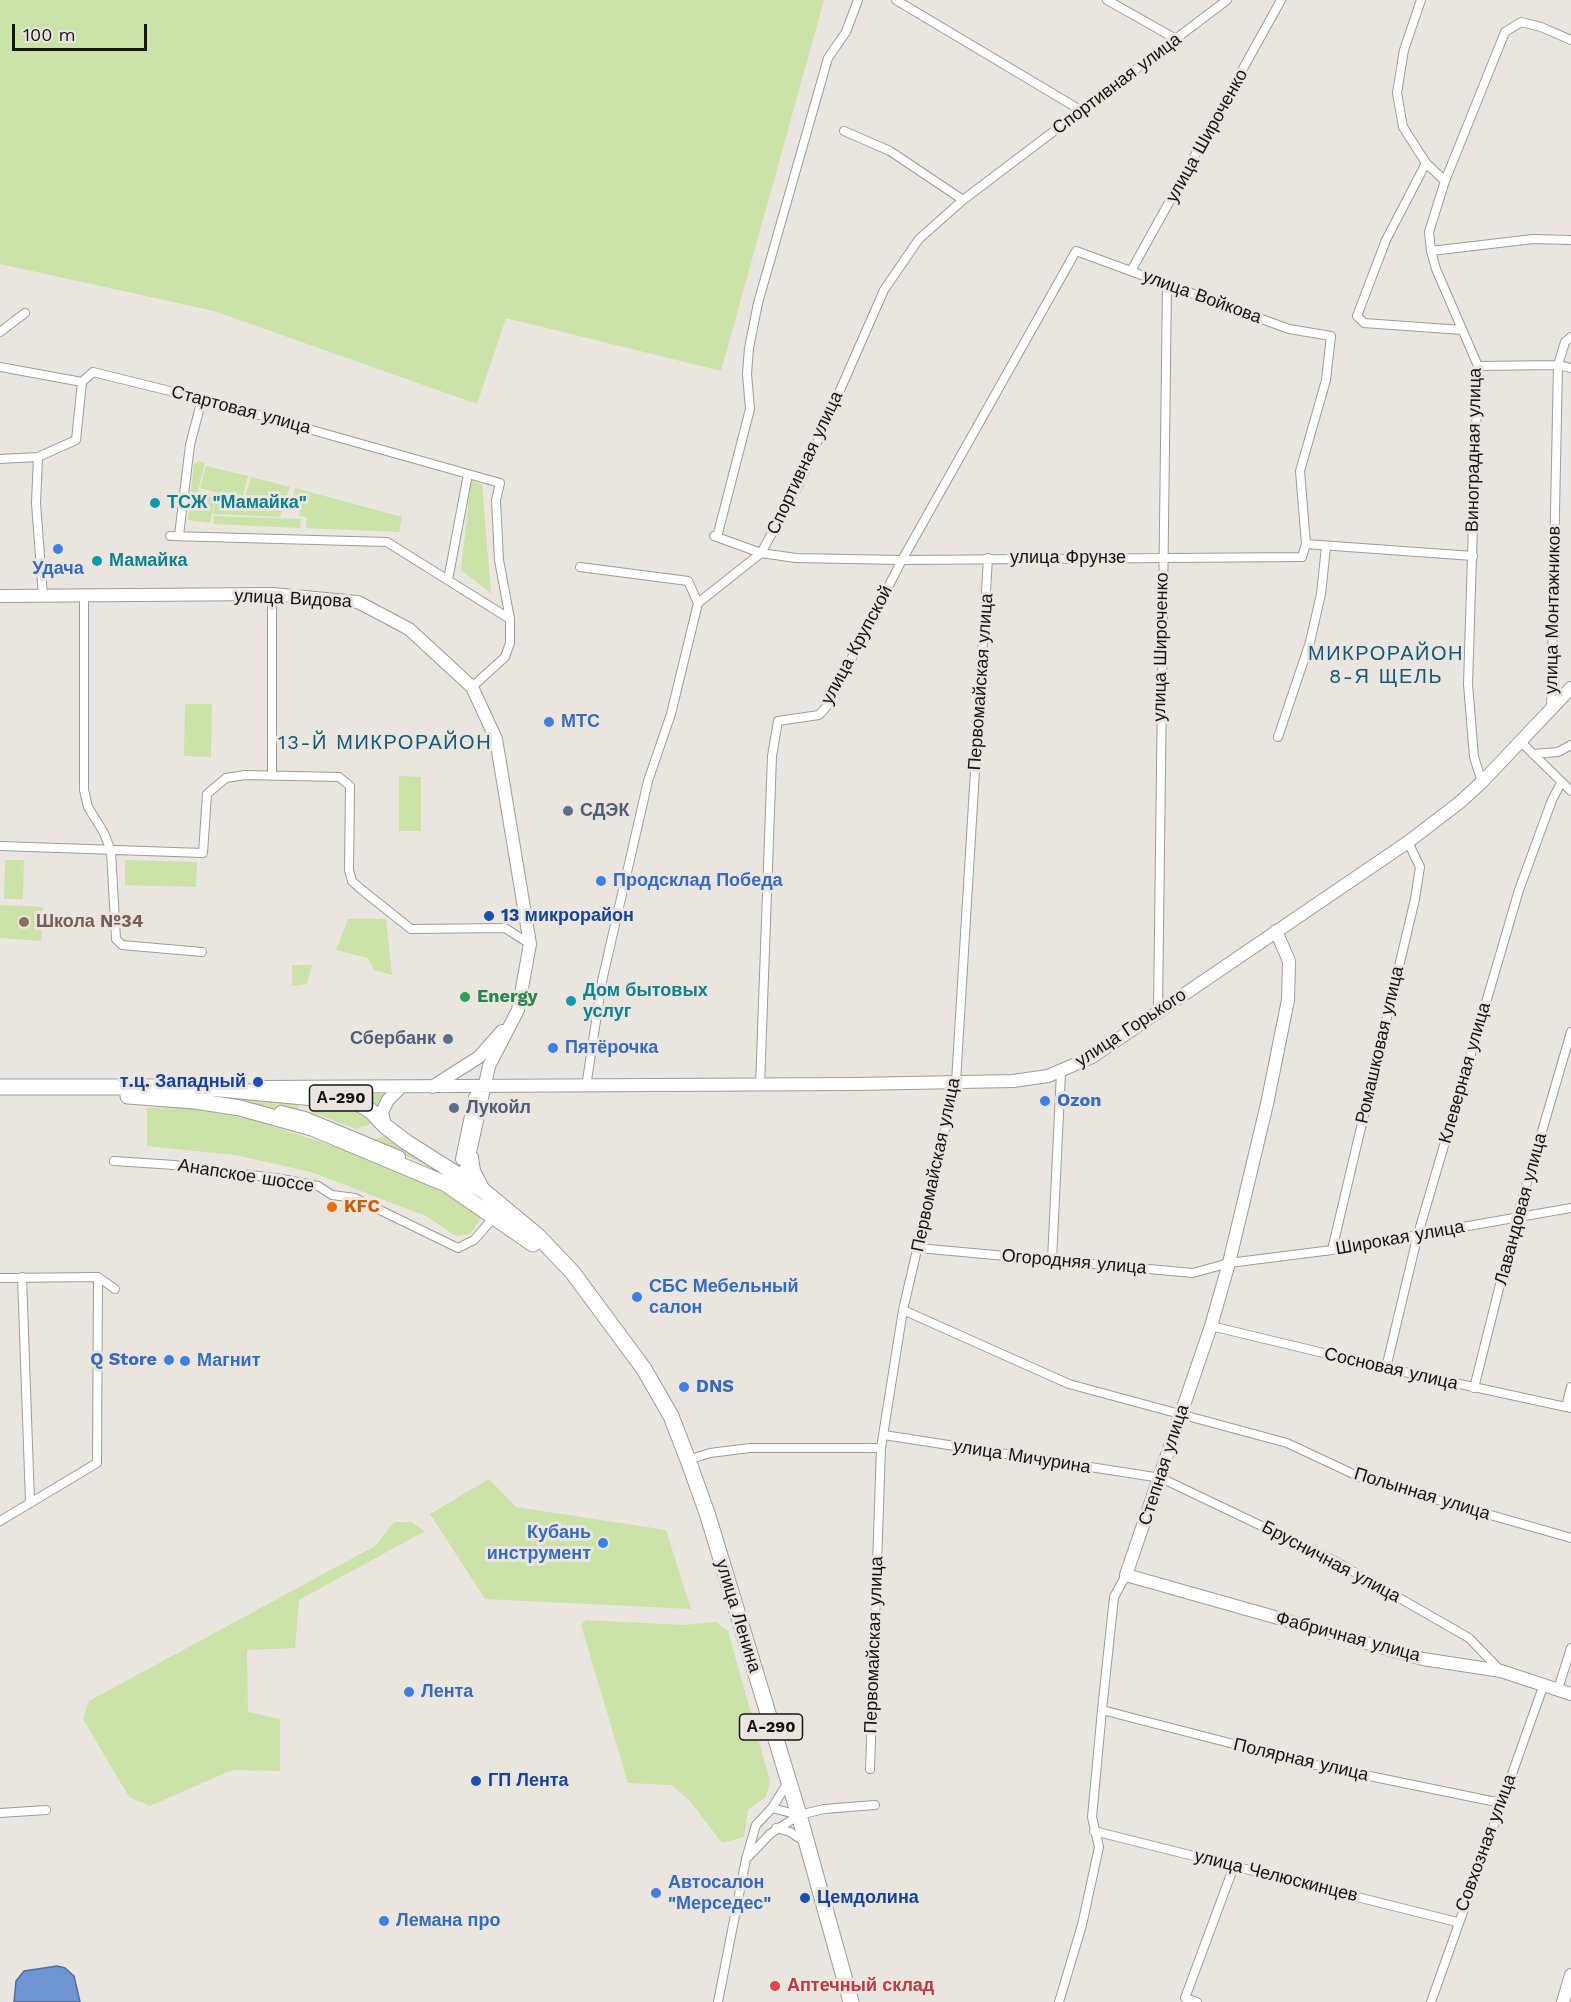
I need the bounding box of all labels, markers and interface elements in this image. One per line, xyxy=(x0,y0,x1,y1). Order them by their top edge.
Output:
scale bar xyxy=(15,12,150,50)
text: 100 m xyxy=(23,24,76,45)
street label: Спортивная улица xyxy=(1048,29,1186,139)
street label: улица Широченко xyxy=(1161,66,1253,206)
street label: улица Войкова xyxy=(1140,265,1264,329)
street label: Виноградная улица xyxy=(1462,368,1486,532)
street label: Стартовая улица xyxy=(169,381,313,439)
street label: Спортивная улица xyxy=(762,388,848,538)
place label: ТСЖ "Мамайка" xyxy=(167,492,307,514)
marker: ТСЖ "Мамайка" xyxy=(148,496,162,510)
street label: улица Монтажников xyxy=(1541,526,1565,694)
marker: Удача xyxy=(51,542,65,556)
street label: улица Фрунзе xyxy=(1010,547,1126,569)
place label: Мамайка xyxy=(109,550,187,572)
marker: Мамайка xyxy=(90,554,104,568)
place label: Удача xyxy=(32,558,84,580)
street label: улица Широченко xyxy=(1149,572,1173,722)
street label: улица Крупской xyxy=(817,582,897,708)
street label: улица Видова xyxy=(234,585,352,613)
street label: Первомайская улица xyxy=(964,593,998,771)
district label: МИКРОРАЙОН 8-Я ЩЕЛЬ xyxy=(1308,642,1464,689)
place label: МТС xyxy=(561,711,600,733)
marker: МТС xyxy=(542,715,556,729)
district label: 13-Й МИКРОРАЙОН xyxy=(278,731,492,755)
place label: СДЭК xyxy=(580,800,629,822)
marker: СДЭК xyxy=(561,804,575,818)
place label: Продсклад Победа xyxy=(613,870,783,892)
marker: Продсклад Победа xyxy=(594,874,608,888)
place label: 13 микрорайон xyxy=(501,905,634,927)
marker: 13 микрорайон xyxy=(482,909,496,923)
place label: Школа №34 xyxy=(36,911,143,933)
marker: Школа №34 xyxy=(17,915,31,929)
street label: Ромашковая улица xyxy=(1351,964,1409,1126)
place label: Дом бытовых услуг xyxy=(583,980,708,1022)
street label: улица Горького xyxy=(1072,984,1190,1072)
place label: Energy xyxy=(477,986,538,1008)
marker: Energy xyxy=(458,990,472,1004)
marker: Дом бытовых услуг xyxy=(564,994,578,1008)
street label: Клеверная улица xyxy=(1435,1000,1495,1146)
place label: Сбербанк xyxy=(350,1028,436,1050)
marker: Сбербанк xyxy=(441,1032,455,1046)
place label: Пятёрочка xyxy=(565,1037,658,1059)
marker: Пятёрочка xyxy=(546,1041,560,1055)
place label: т.ц. Западный xyxy=(120,1071,246,1093)
marker: т.ц. Западный xyxy=(251,1075,265,1089)
street label: Первомайская улица xyxy=(907,1076,965,1254)
road number: А-290 xyxy=(310,1085,372,1111)
place label: Ozon xyxy=(1057,1090,1101,1112)
marker: Ozon xyxy=(1038,1094,1052,1108)
place label: Лукойл xyxy=(466,1097,531,1119)
marker: Лукойл xyxy=(447,1101,461,1115)
street label: Лавандовая улица xyxy=(1490,1131,1552,1287)
street label: Анапское шоссе xyxy=(176,1155,316,1197)
place label: KFC xyxy=(344,1196,380,1218)
marker: KFC xyxy=(325,1200,339,1214)
street label: Широкая улица xyxy=(1334,1216,1466,1260)
street label: Огородняя улица xyxy=(1001,1245,1147,1279)
place label: СБС Мебельный салон xyxy=(649,1276,799,1318)
marker: СБС Мебельный салон xyxy=(630,1290,644,1304)
street label: Сосновая улица xyxy=(1322,1343,1460,1395)
place label: Q Store xyxy=(90,1349,157,1371)
place label: Магнит xyxy=(197,1350,260,1372)
marker: Q Store xyxy=(162,1353,176,1367)
marker: Магнит xyxy=(178,1354,192,1368)
place label: DNS xyxy=(696,1376,734,1398)
marker: DNS xyxy=(677,1380,691,1394)
street label: Степная улица xyxy=(1134,1402,1194,1528)
street label: улица Мичурина xyxy=(952,1435,1092,1479)
street label: Полынная улица xyxy=(1351,1463,1493,1525)
street label: Брусничная улица xyxy=(1258,1516,1404,1608)
place label: Кубань инструмент xyxy=(487,1522,591,1564)
marker: Кубань инструмент xyxy=(596,1536,610,1550)
street label: Первомайская улица xyxy=(860,1556,888,1734)
street label: улица Ленина xyxy=(711,1557,765,1675)
street label: Фабричная улица xyxy=(1273,1607,1423,1667)
place label: Лента xyxy=(421,1681,473,1703)
marker: Лента xyxy=(402,1685,416,1699)
road number: А-290 xyxy=(740,1714,802,1740)
street label: Полярная улица xyxy=(1231,1734,1371,1786)
place label: ГП Лента xyxy=(488,1770,569,1792)
street label: Совхозная улица xyxy=(1451,1771,1521,1915)
marker: ГП Лента xyxy=(469,1774,483,1788)
street label: улица Челюскинцев xyxy=(1192,1845,1360,1907)
place label: Автосалон "Мерседес" xyxy=(668,1872,771,1914)
marker: Автосалон "Мерседес" xyxy=(649,1886,663,1900)
place label: Цемдолина xyxy=(817,1887,919,1909)
marker: Цемдолина xyxy=(798,1891,812,1905)
place label: Лемана про xyxy=(396,1910,500,1932)
marker: Лемана про xyxy=(377,1914,391,1928)
place label: Аптечный склад xyxy=(787,1975,934,1997)
marker: Аптечный склад xyxy=(768,1979,782,1993)

